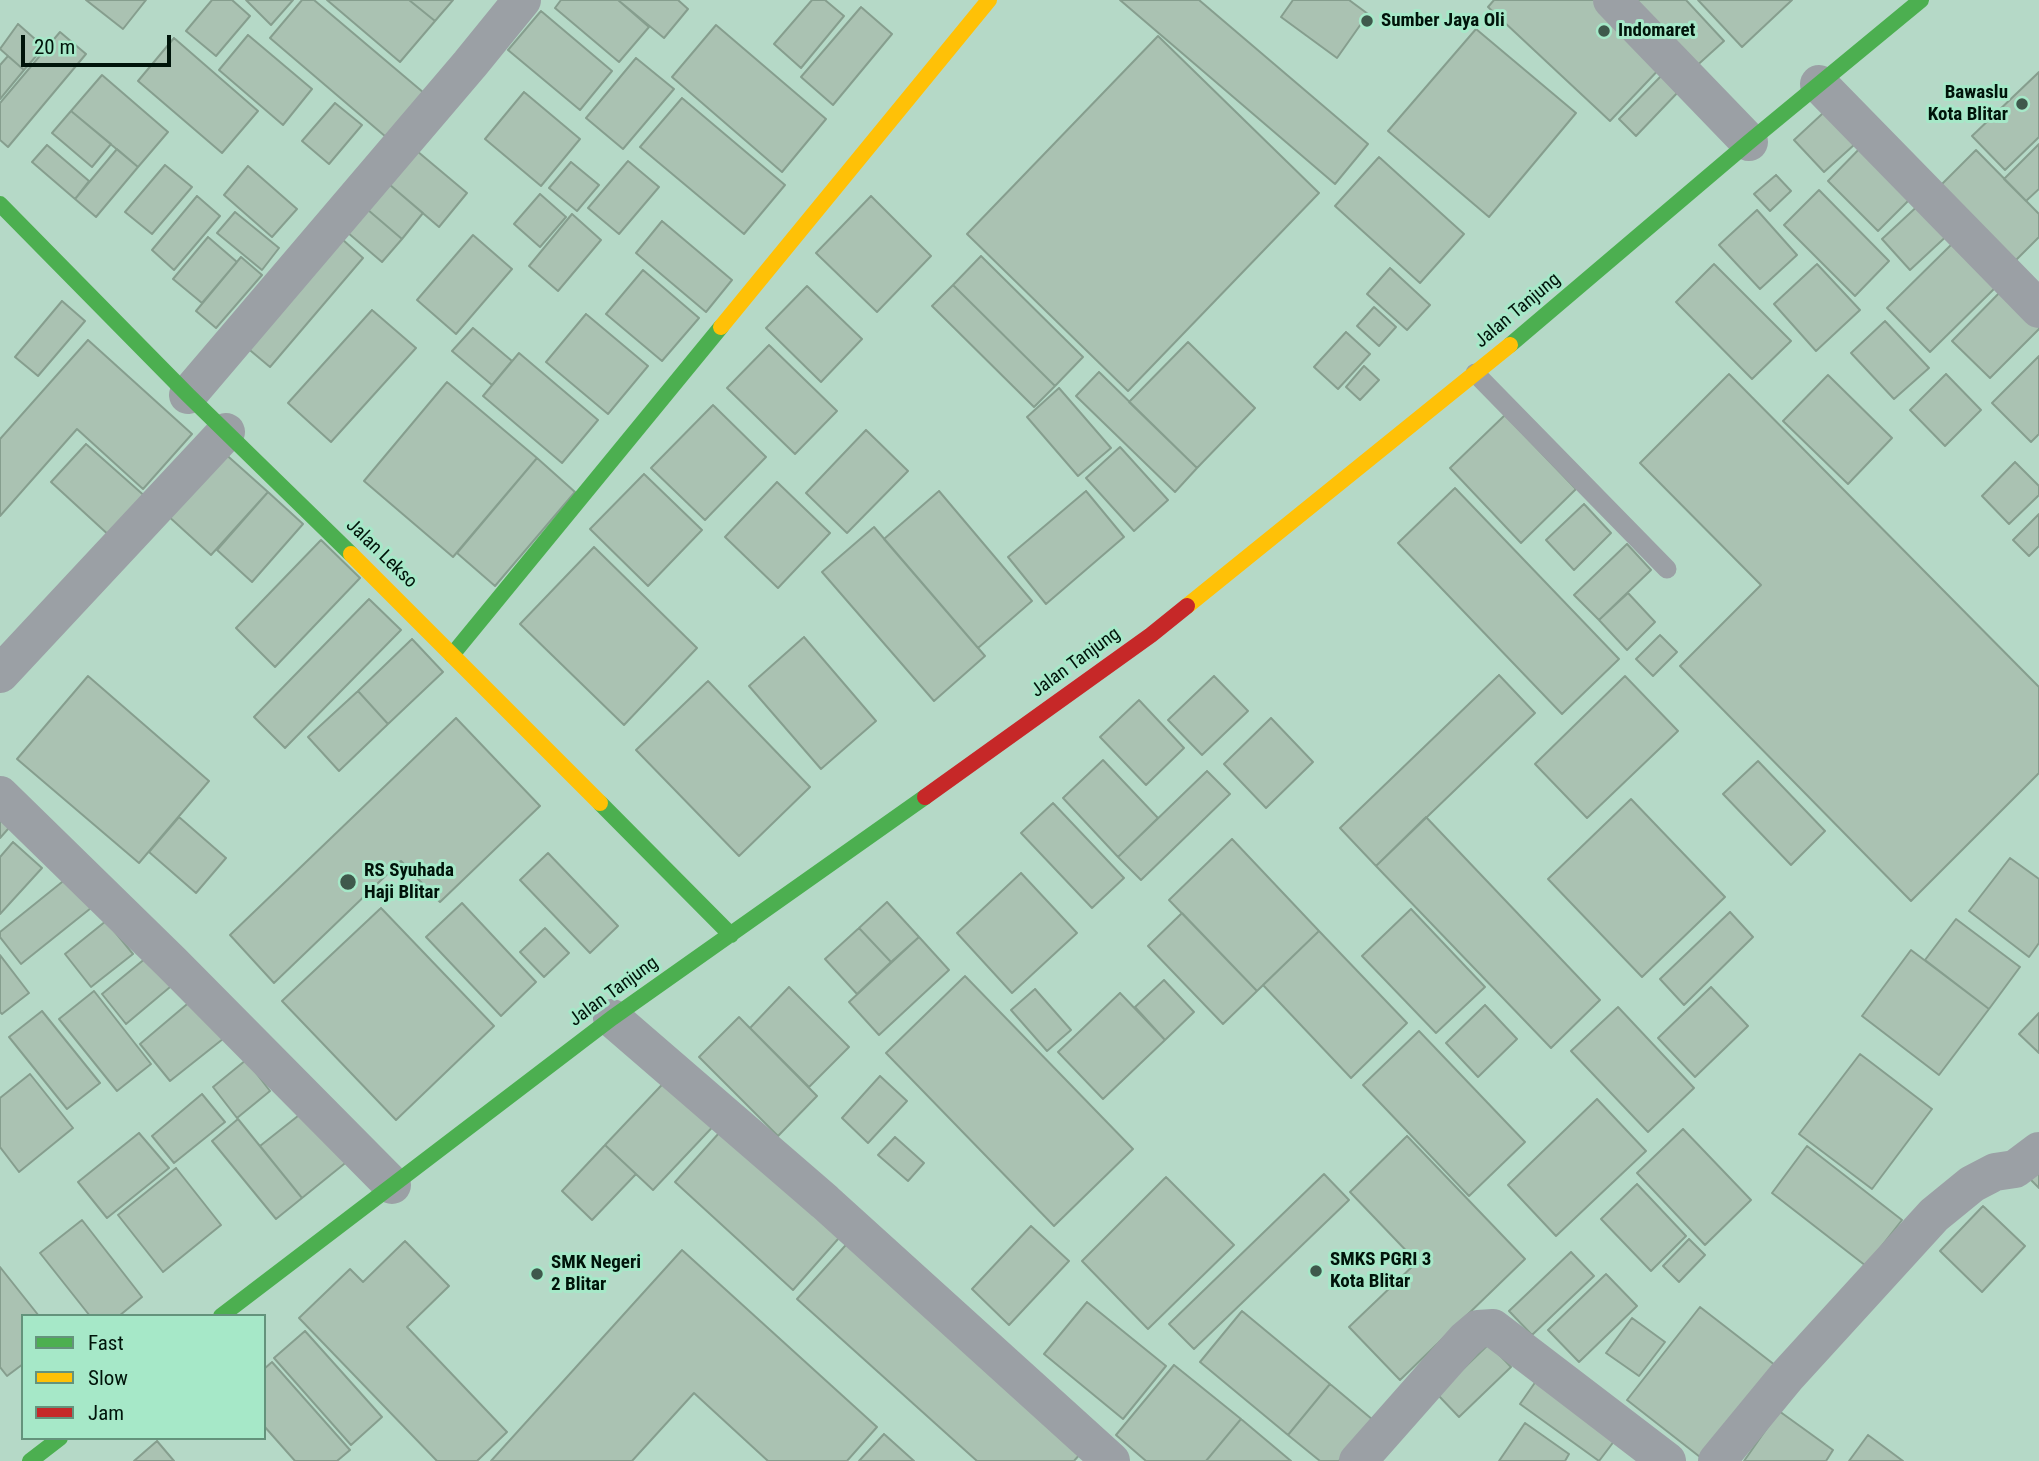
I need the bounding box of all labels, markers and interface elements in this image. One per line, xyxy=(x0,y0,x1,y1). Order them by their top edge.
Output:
place label: Sumber Jaya Oli xyxy=(1381,10,1505,32)
marker: Sumber Jaya Oli xyxy=(1359,13,1375,29)
place label: Indomaret xyxy=(1618,20,1695,42)
scale bar xyxy=(24,21,175,65)
marker: Indomaret xyxy=(1596,23,1612,39)
text: 20 m xyxy=(34,35,75,59)
place label: Bawaslu Kota Blitar xyxy=(1928,82,2008,126)
marker: Bawaslu Kota Blitar xyxy=(2014,96,2030,112)
street label: Jalan Tanjung xyxy=(1471,269,1565,353)
street label: Jalan Lekso xyxy=(341,515,421,593)
street label: Jalan Tanjung xyxy=(1027,623,1125,703)
place label: RS Syuhada Haji Blitar xyxy=(364,860,454,904)
marker: RS Syuhada Haji Blitar xyxy=(338,872,358,892)
street label: Jalan Tanjung xyxy=(565,952,663,1032)
place label: SMKS PGRI 3 Kota Blitar xyxy=(1330,1249,1431,1293)
place label: SMK Negeri 2 Blitar xyxy=(551,1252,641,1296)
marker: SMKS PGRI 3 Kota Blitar xyxy=(1308,1263,1324,1279)
marker: SMK Negeri 2 Blitar xyxy=(529,1266,545,1282)
legend xyxy=(21,1314,266,1440)
text: Fast xyxy=(88,1331,124,1355)
text: Slow xyxy=(88,1366,128,1390)
text: Jam xyxy=(88,1401,124,1425)

